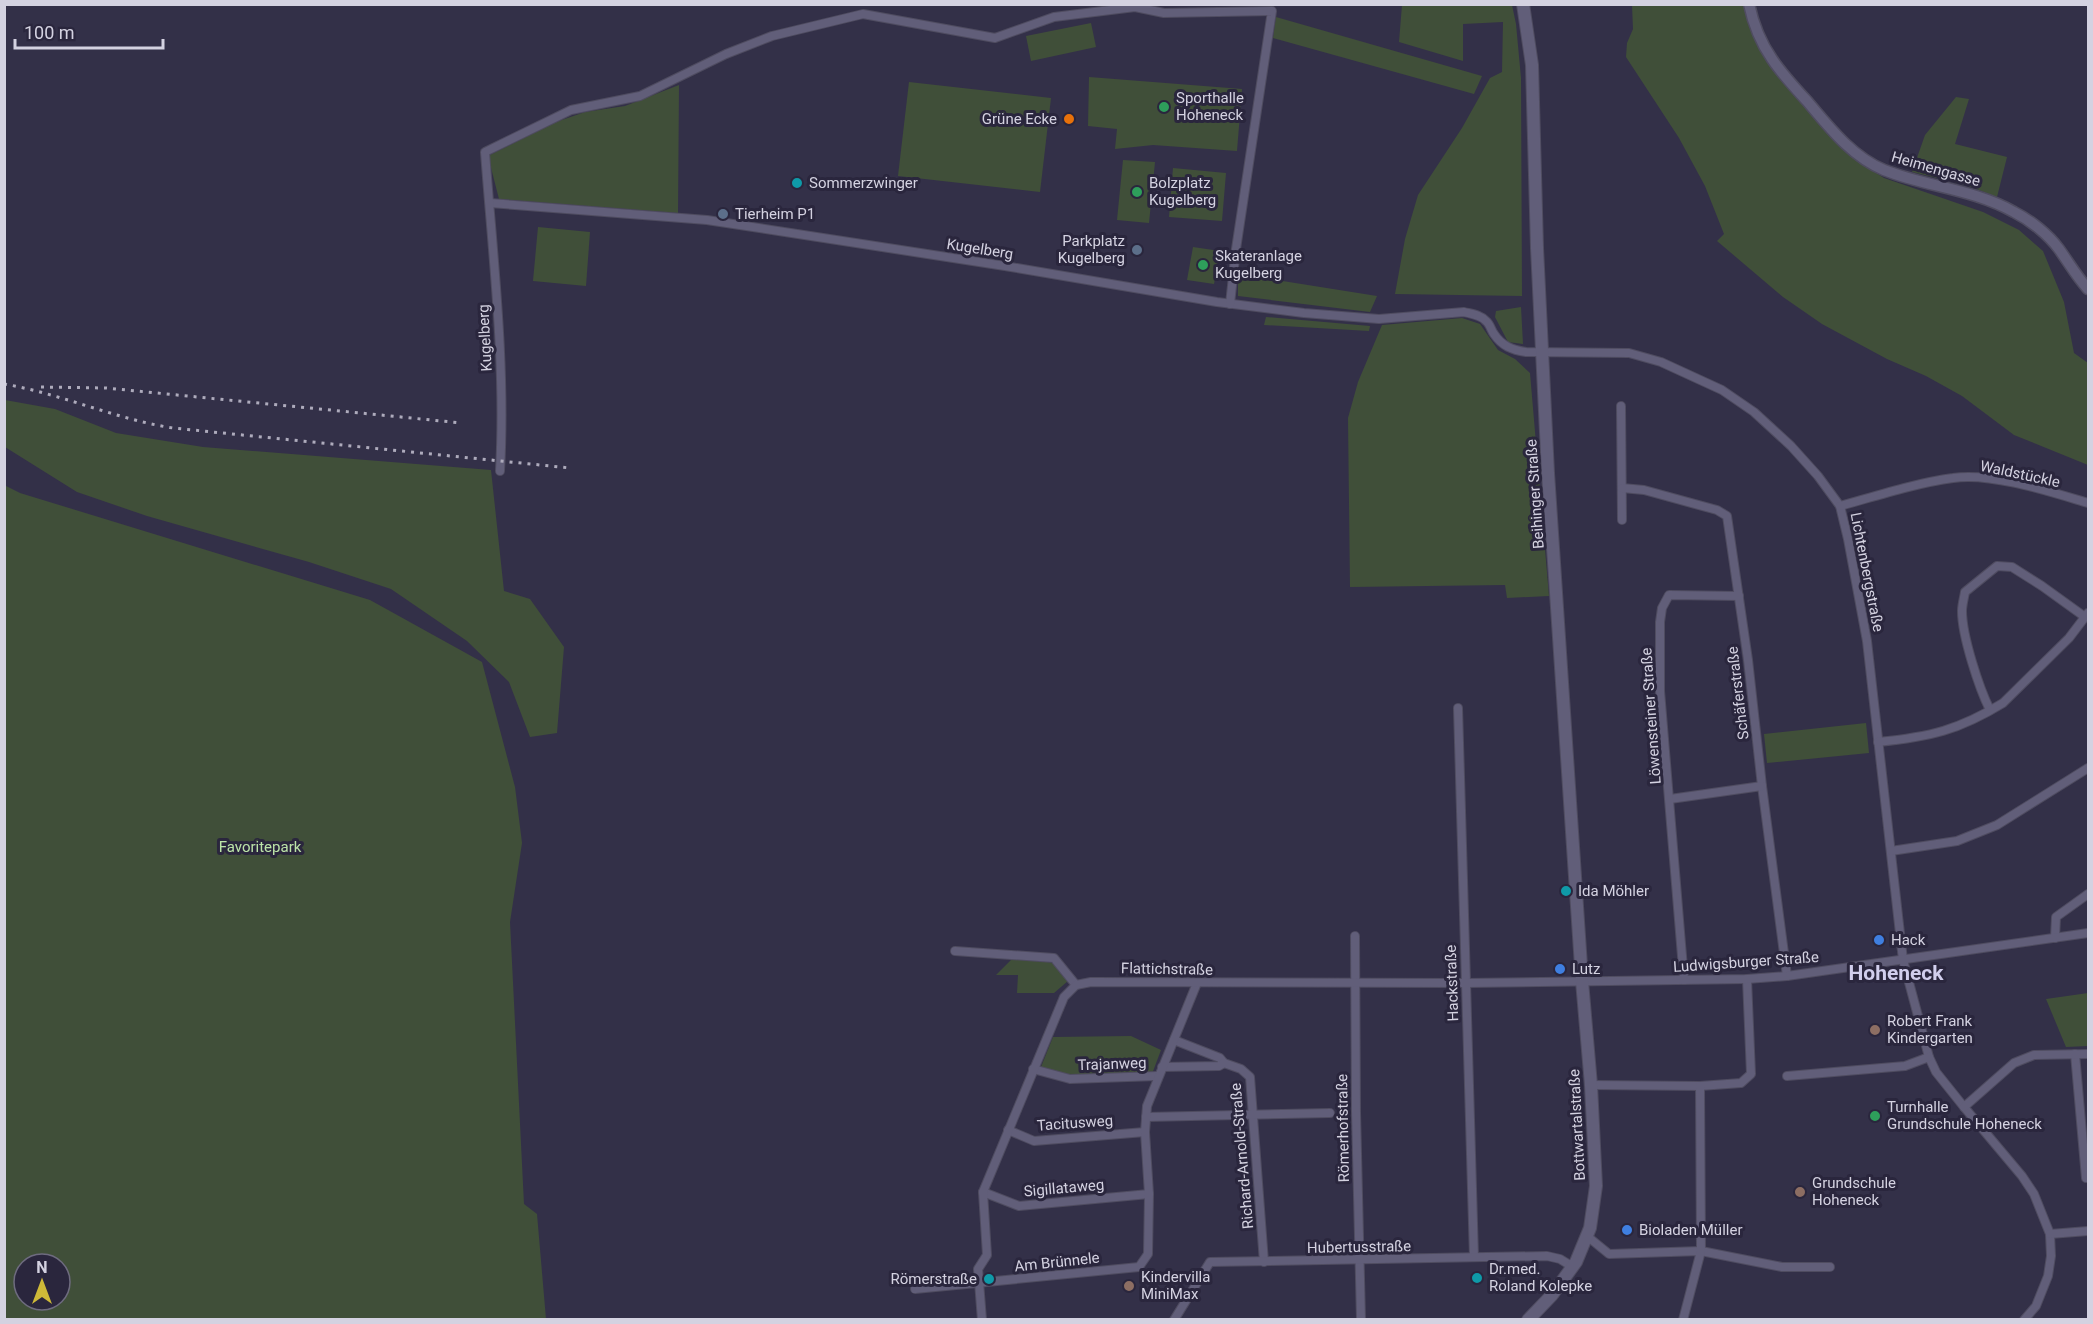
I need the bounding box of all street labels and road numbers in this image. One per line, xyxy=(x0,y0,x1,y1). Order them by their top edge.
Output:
street label: Heimengasse xyxy=(1889,148,1983,190)
street label: Kugelberg xyxy=(945,235,1015,263)
street label: Kugelberg xyxy=(474,304,496,372)
street label: Beihinger Straße xyxy=(1522,438,1548,549)
street label: Waldstückle xyxy=(1978,457,2062,491)
street label: Lichtenbergstraße xyxy=(1847,511,1887,633)
street label: Schäferstraße xyxy=(1723,645,1753,741)
street label: Löwensteiner Straße xyxy=(1637,647,1665,785)
street label: Hackstraße xyxy=(1442,944,1462,1022)
street label: Ludwigsburger Straße xyxy=(1673,948,1820,976)
street label: Flattichstraße xyxy=(1121,959,1213,979)
street label: Trajanweg xyxy=(1077,1054,1147,1074)
street label: Bottwartalstraße xyxy=(1565,1069,1589,1181)
street label: Römerhofstraße xyxy=(1333,1074,1353,1182)
street label: Richard-Arnold-Straße xyxy=(1227,1082,1257,1230)
street label: Tacitusweg xyxy=(1036,1111,1114,1135)
street label: Sigillataweg xyxy=(1023,1176,1105,1200)
street label: Hubertusstraße xyxy=(1307,1237,1411,1257)
street label: Am Brünnele xyxy=(1014,1249,1100,1275)

